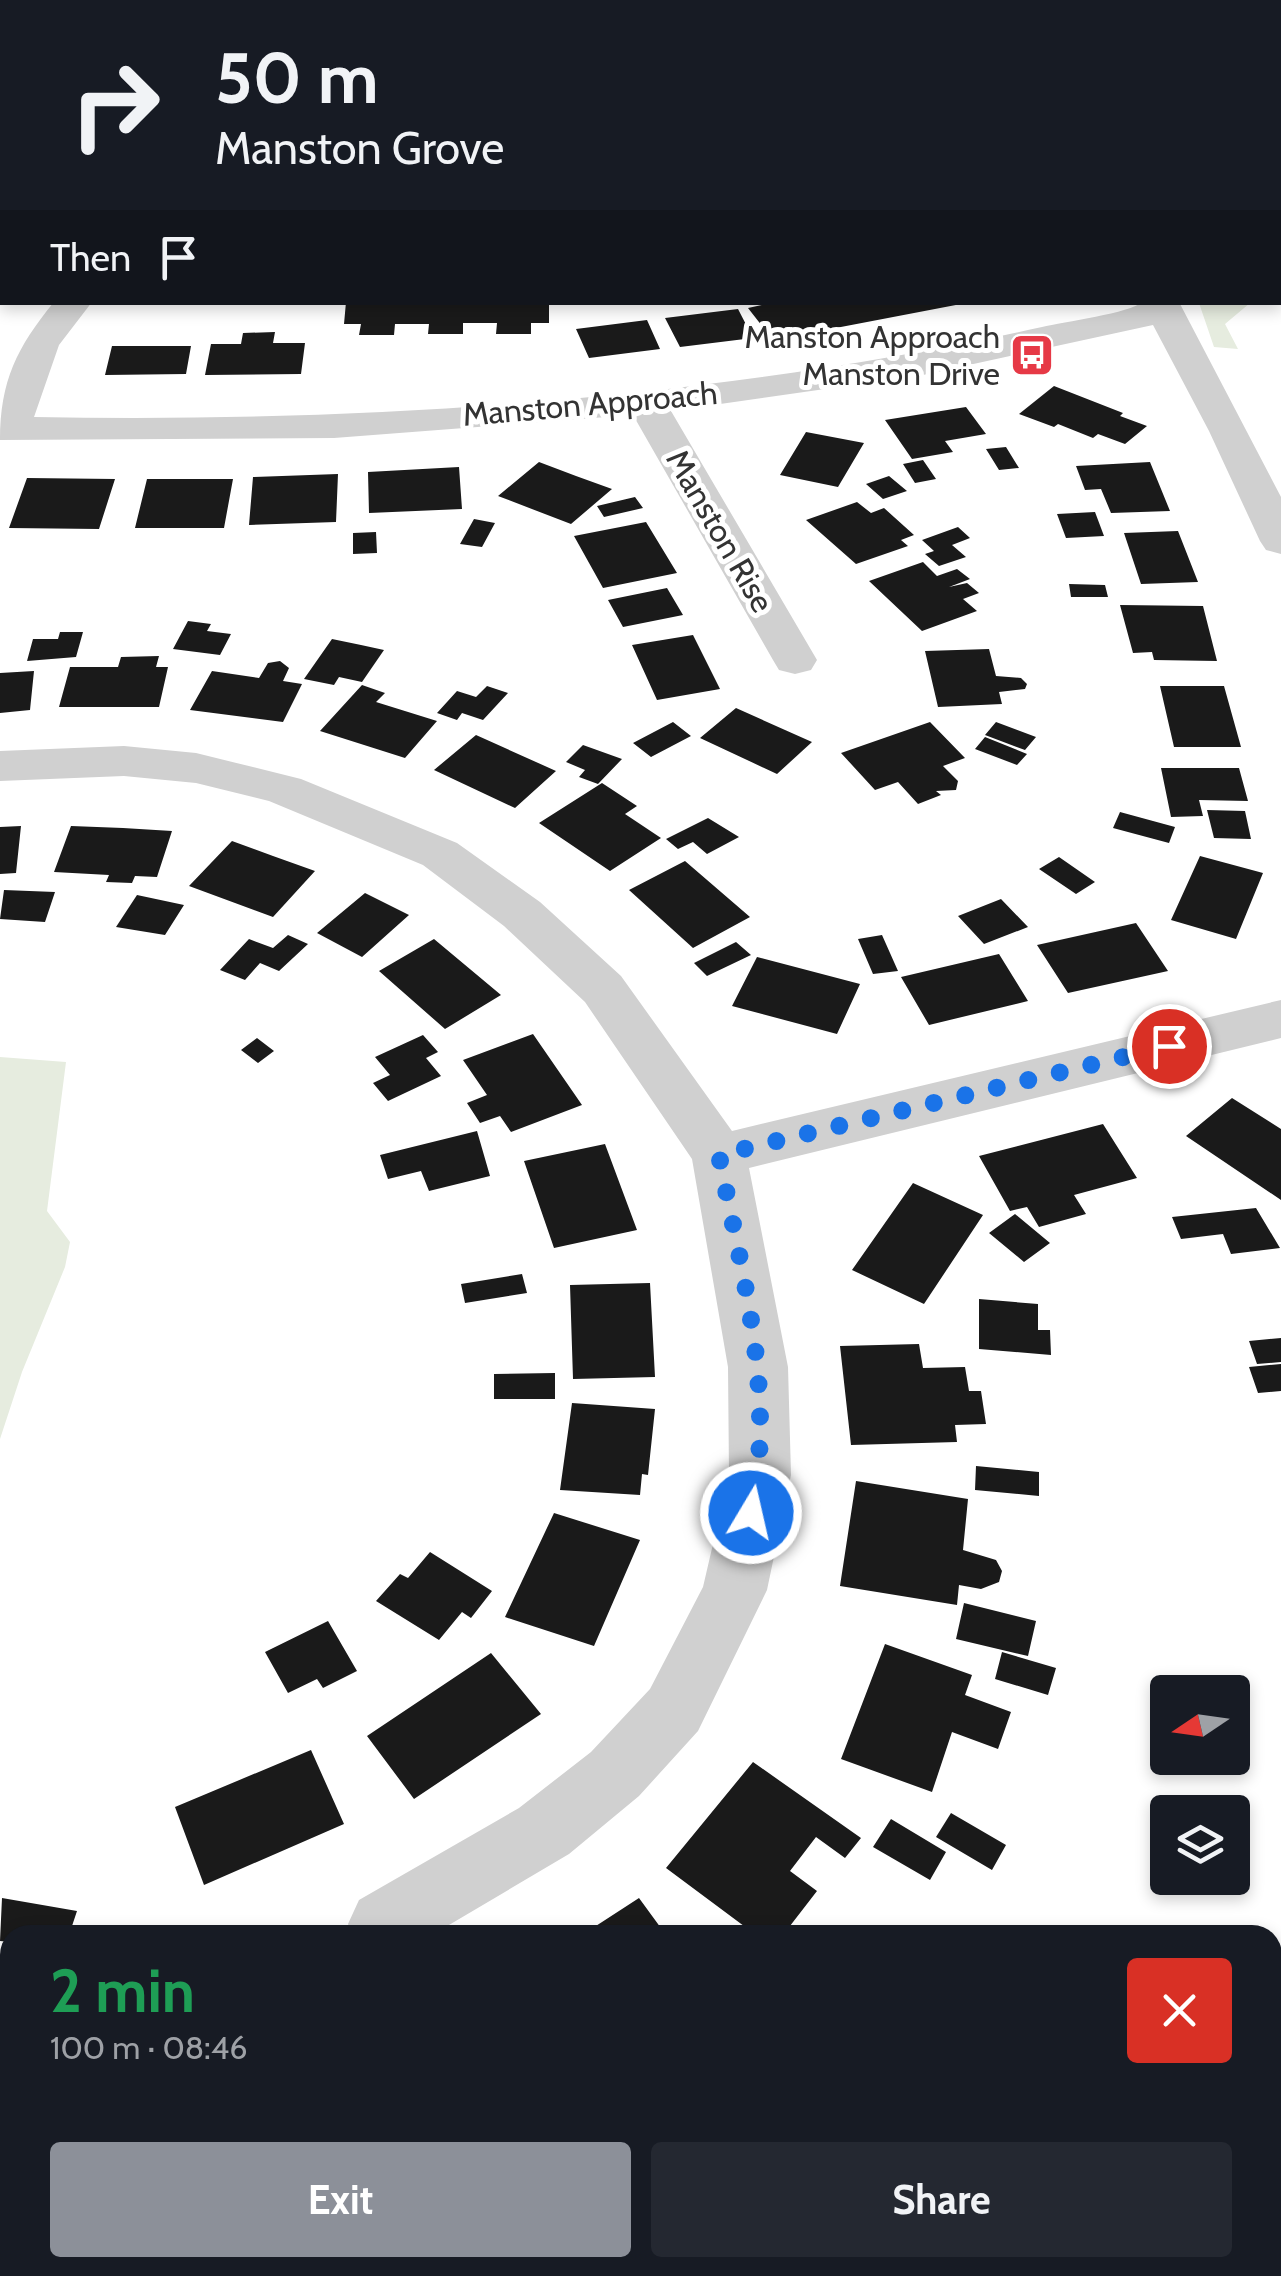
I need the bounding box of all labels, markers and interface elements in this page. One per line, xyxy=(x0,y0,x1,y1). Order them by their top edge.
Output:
text: 50 m xyxy=(215,35,379,121)
icon: right xyxy=(50,40,180,170)
text: Manston Grove xyxy=(215,121,504,175)
icon: arrive xyxy=(151,230,206,285)
text: Then xyxy=(50,234,131,281)
place label: Manston Approach Manston Drive xyxy=(744,317,1000,393)
bus stop icon: Manston Approach Manston Drive xyxy=(1009,332,1055,378)
street label: Manston Approach xyxy=(461,373,719,434)
street label: Manston Rise xyxy=(658,443,783,619)
pin xyxy=(1127,1004,1212,1089)
icon: arrive xyxy=(1142,1019,1197,1074)
position arrow xyxy=(699,1461,803,1565)
north arrow xyxy=(1150,1675,1250,1775)
map controls xyxy=(1150,1675,1250,1895)
button: layers xyxy=(1150,1795,1250,1895)
text: 2 min xyxy=(50,1954,195,2027)
button: close xyxy=(1127,1958,1232,2063)
text: 100 m · 08:46 xyxy=(50,2028,247,2067)
button: Exit xyxy=(50,2142,631,2257)
button: Share xyxy=(651,2142,1232,2257)

